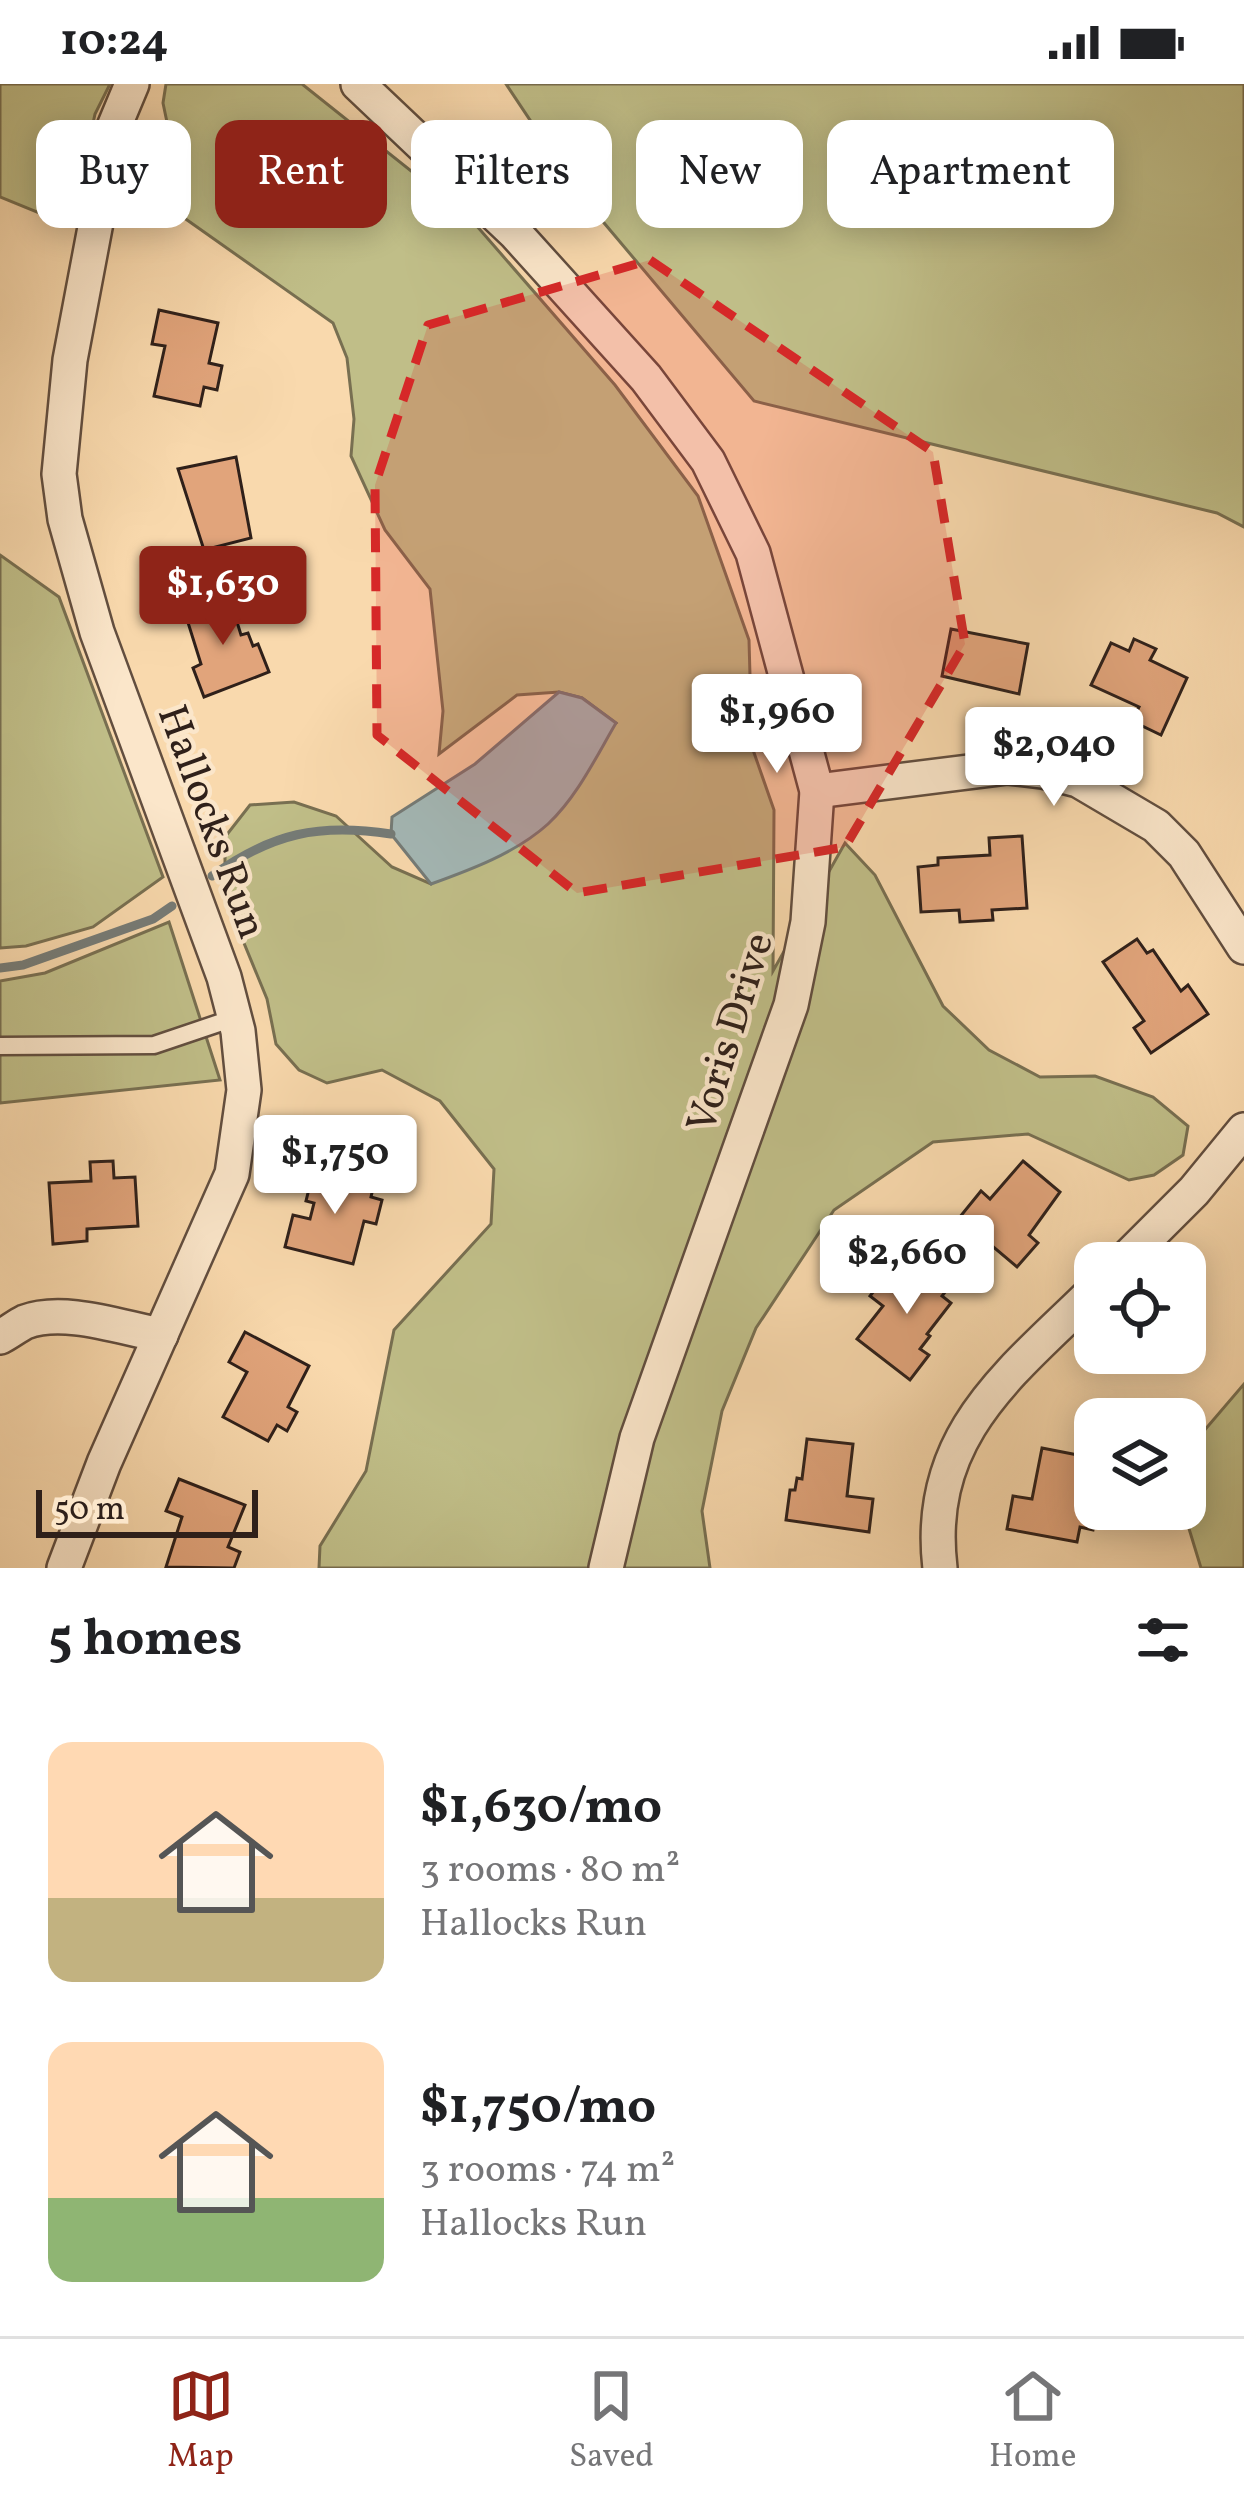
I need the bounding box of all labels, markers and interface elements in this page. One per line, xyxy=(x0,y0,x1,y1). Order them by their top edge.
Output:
text: 10:24 xyxy=(60,11,169,74)
chip: Buy xyxy=(36,120,191,228)
chip: Rent xyxy=(215,120,387,228)
chip: Filters xyxy=(411,120,612,228)
chip: New xyxy=(636,120,803,228)
chip: Apartment xyxy=(827,120,1114,228)
pin: $1,630 xyxy=(125,546,321,648)
text: $1,630 xyxy=(166,558,280,612)
pin: $1,960 xyxy=(679,674,875,776)
text: $1,960 xyxy=(719,686,835,740)
street label: Hallocks Run xyxy=(140,698,279,947)
pin: $2,040 xyxy=(956,707,1152,809)
text: $2,040 xyxy=(992,719,1116,773)
street label: Voris Drive xyxy=(674,926,791,1141)
pin: $1,750 xyxy=(237,1115,433,1217)
text: $1,750 xyxy=(281,1127,389,1181)
pin: $2,660 xyxy=(809,1215,1005,1317)
text: $2,660 xyxy=(847,1227,967,1281)
map controls xyxy=(1074,1242,1206,1530)
button: locate xyxy=(1074,1242,1206,1374)
button: layers xyxy=(1074,1398,1206,1530)
scale bar xyxy=(36,1484,258,1537)
text: 50 m xyxy=(54,1488,125,1534)
text: 5 homes xyxy=(48,1605,242,1676)
icon: filters xyxy=(1130,1607,1196,1673)
text: $1,630/mo xyxy=(420,1773,662,1844)
icon: home xyxy=(144,1790,288,1934)
text: 3 rooms · 80 m² xyxy=(420,1844,680,1898)
text: Hallocks Run xyxy=(420,1898,647,1952)
text: $1,750/mo xyxy=(420,2073,656,2144)
icon: home xyxy=(144,2090,288,2234)
text: 3 rooms · 74 m² xyxy=(420,2144,675,2198)
text: Hallocks Run xyxy=(420,2198,647,2252)
tab: Map xyxy=(168,2363,234,2481)
tab: Saved xyxy=(569,2363,654,2481)
tab: Home xyxy=(989,2363,1076,2481)

